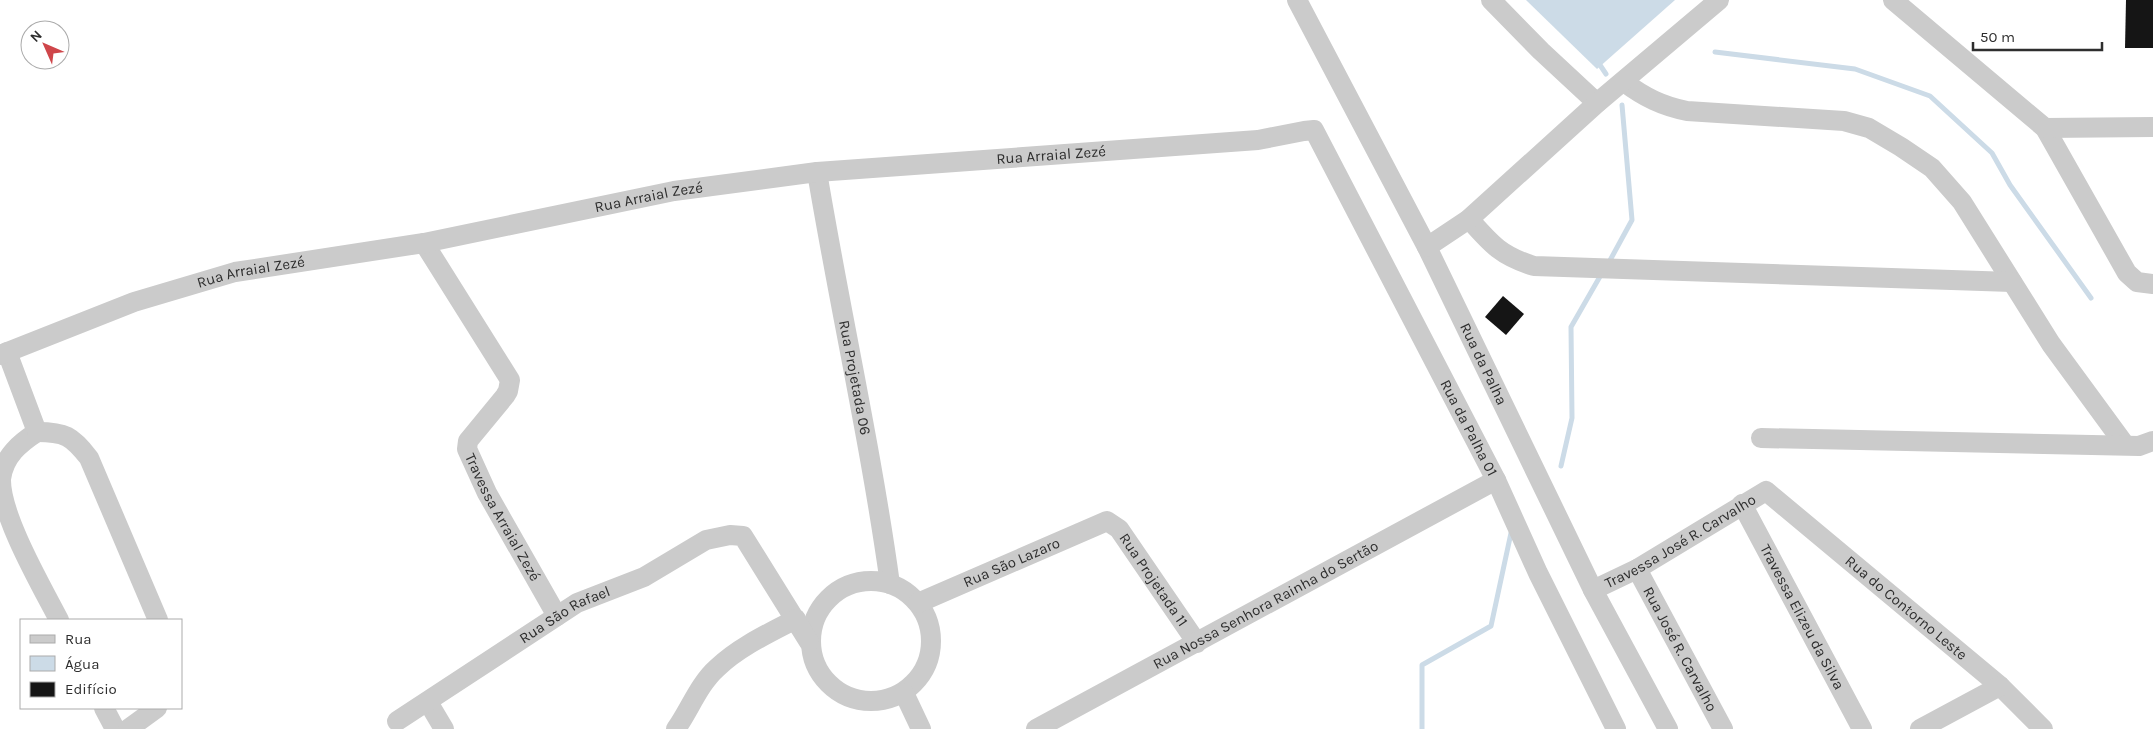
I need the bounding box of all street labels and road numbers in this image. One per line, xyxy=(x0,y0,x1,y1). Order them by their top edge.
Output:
street label: Rua Arraial Zezé xyxy=(996,142,1107,168)
street label: Rua Arraial Zezé xyxy=(593,178,704,216)
street label: Rua Arraial Zezé xyxy=(195,252,306,292)
street label: Rua Projetada 06 xyxy=(835,319,874,436)
street label: Rua da Palha xyxy=(1456,320,1511,408)
street label: Rua da Palha 01 xyxy=(1436,376,1501,479)
street label: Travessa Arraial Zezé xyxy=(461,450,544,584)
street label: Travessa José R. Carvalho xyxy=(1602,490,1759,592)
street label: Rua Projetada 11 xyxy=(1116,530,1192,630)
street label: Rua São Lazaro xyxy=(961,534,1063,591)
street label: Rua Nossa Senhora Rainha do Sertão xyxy=(1150,537,1381,673)
street label: Travessa Elizeu da Silva xyxy=(1756,541,1848,693)
street label: Rua do Contorno Leste xyxy=(1842,552,1971,664)
street label: Rua São Rafael xyxy=(516,582,613,647)
street label: Rua José R. Carvalho xyxy=(1639,584,1721,715)

